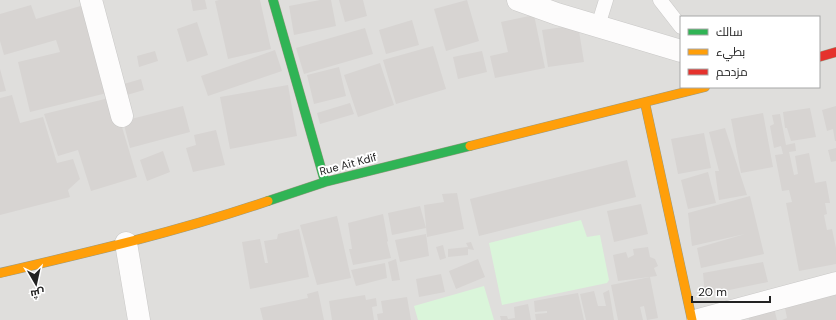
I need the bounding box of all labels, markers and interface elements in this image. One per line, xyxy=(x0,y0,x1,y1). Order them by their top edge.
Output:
legend xyxy=(680,16,820,88)
text: سالك xyxy=(716,24,743,40)
text: بطيء xyxy=(716,44,745,62)
text: مزدحم xyxy=(716,64,748,80)
street label: Rue Ait Kdif xyxy=(318,150,378,178)
north arrow xyxy=(16,264,56,304)
scale bar xyxy=(692,278,770,304)
text: 20 m xyxy=(698,284,727,300)
text: ش xyxy=(29,286,46,302)

